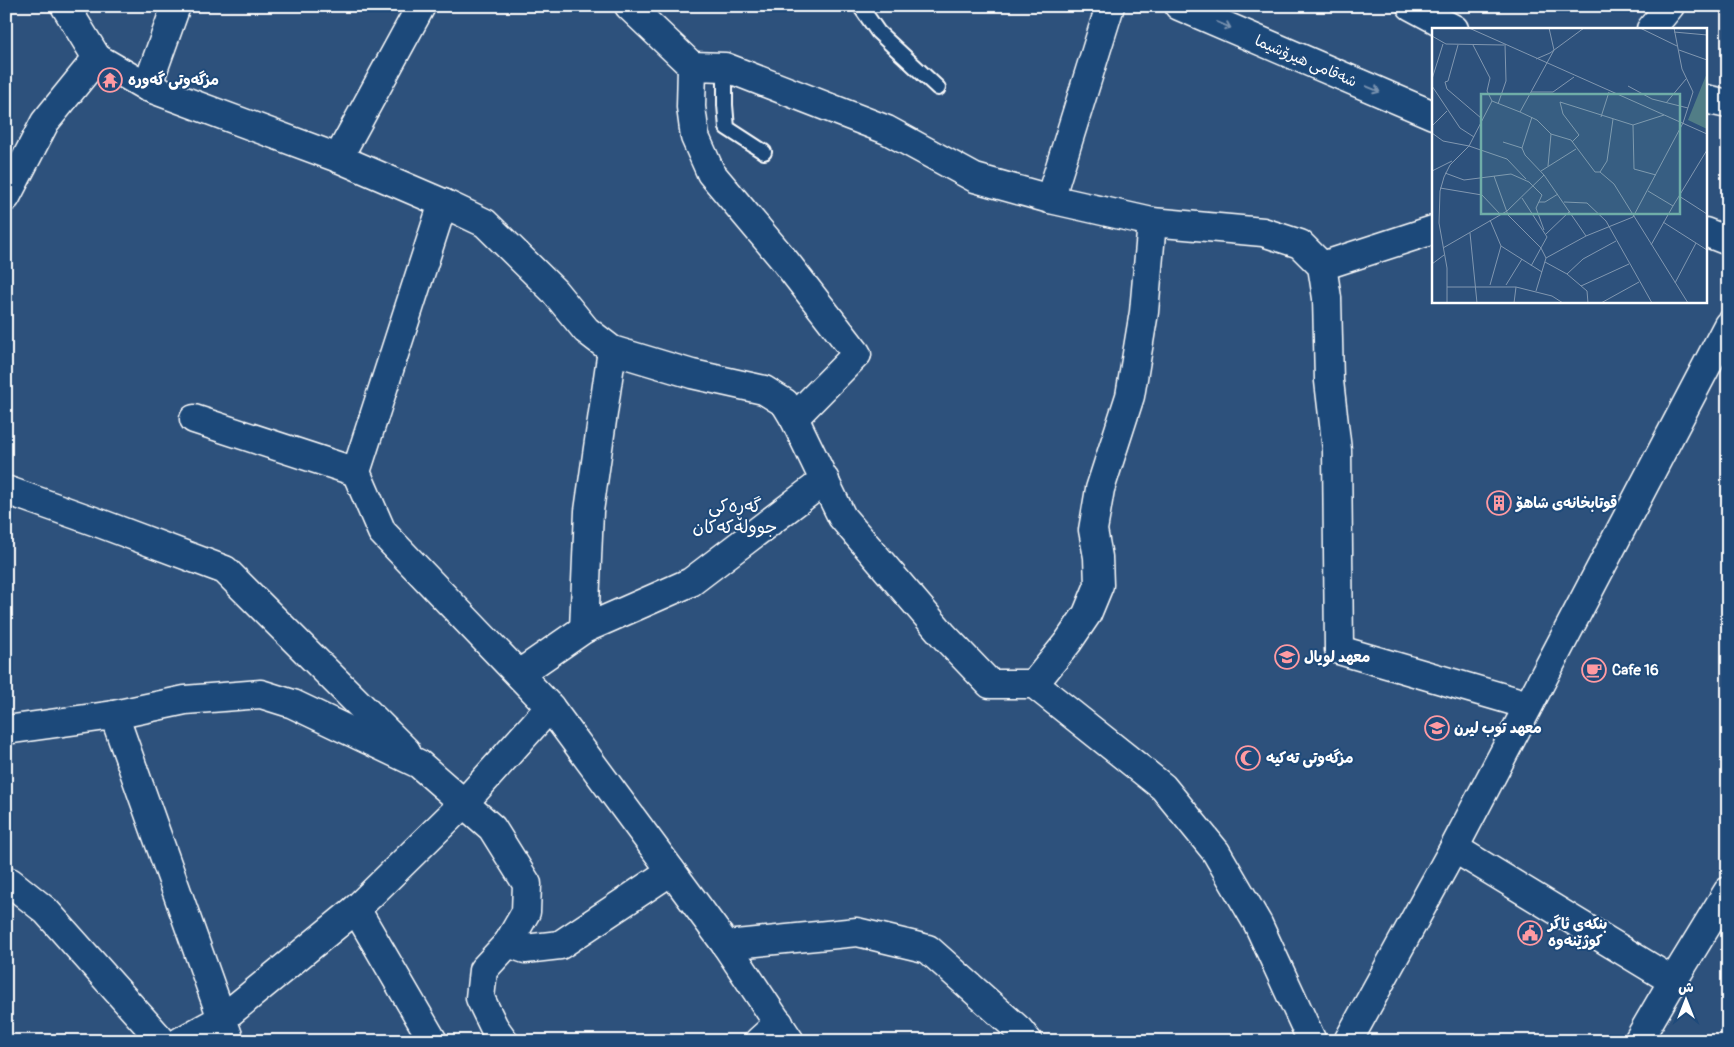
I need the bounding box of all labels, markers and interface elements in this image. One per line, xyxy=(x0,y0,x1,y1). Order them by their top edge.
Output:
one-way arrow xyxy=(1216,21,1231,31)
inset map xyxy=(1432,28,1706,302)
street label: شەقامی هیرۆشیما xyxy=(1252,31,1360,92)
temple icon: مزگەوتی گەورە xyxy=(97,67,123,93)
place label: مزگەوتی گەورە xyxy=(128,70,219,90)
one-way arrow xyxy=(1365,85,1380,95)
building icon: قوتابخانەی شاهۆ xyxy=(1486,490,1512,516)
place label: قوتابخانەی شاهۆ xyxy=(1515,494,1618,513)
district label: گەڕەکی جوولەکەکان xyxy=(693,495,777,539)
school or university icon: معهد لويال xyxy=(1274,644,1300,670)
place label: معهد لويال xyxy=(1304,648,1370,667)
cafe icon: Cafe 16 xyxy=(1581,657,1607,683)
place label: Cafe 16 xyxy=(1612,661,1659,680)
school or university icon: معهد توب ليرن xyxy=(1424,715,1450,741)
place label: معهد توب ليرن xyxy=(1454,719,1542,738)
mosque icon: مزگەوتی تەکیە xyxy=(1235,745,1261,771)
place label: مزگەوتی تەکیە xyxy=(1266,748,1353,768)
place label: بنکەی ئاگر کوژێنەوە xyxy=(1546,914,1607,951)
public building icon: بنکەی ئاگر کوژێنەوە xyxy=(1517,920,1543,946)
north arrow xyxy=(1662,974,1712,1024)
text: ش xyxy=(1678,979,1694,996)

